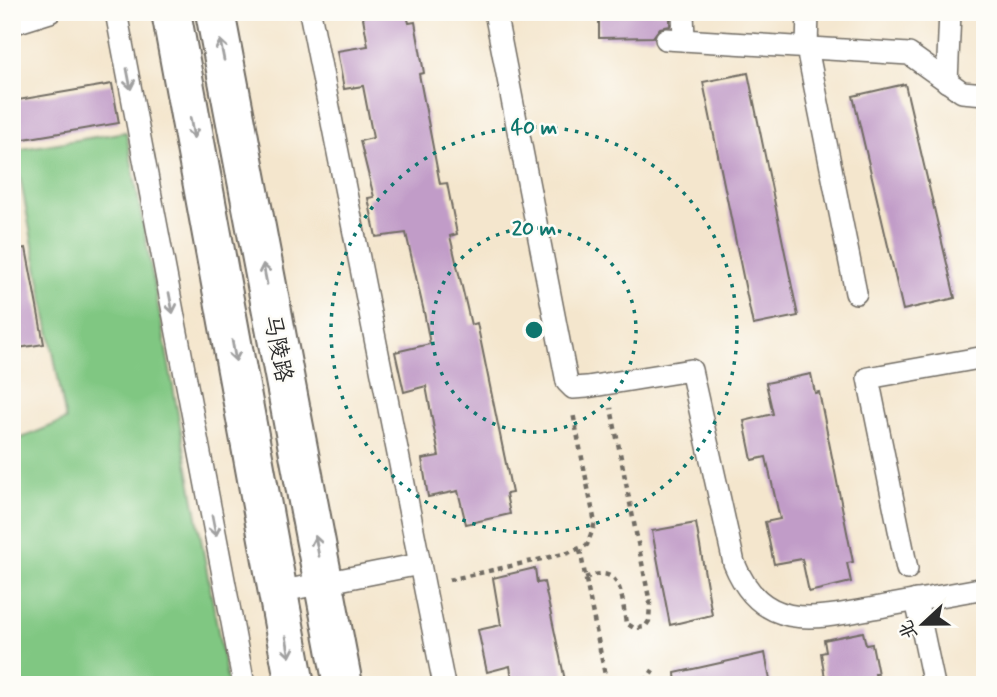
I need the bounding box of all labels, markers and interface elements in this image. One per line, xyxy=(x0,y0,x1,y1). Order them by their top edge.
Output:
one-way arrow xyxy=(215,39,228,62)
one-way arrow xyxy=(123,67,136,90)
text: 40 m xyxy=(511,114,558,142)
one-way arrow xyxy=(186,116,199,138)
text: 20 m xyxy=(512,215,557,243)
one-way arrow xyxy=(257,263,271,286)
one-way arrow xyxy=(165,291,179,314)
street label: 马陵路 xyxy=(256,312,298,385)
centre of rings xyxy=(522,318,546,342)
one-way arrow xyxy=(227,339,241,362)
one-way arrow xyxy=(208,514,221,537)
one-way arrow xyxy=(309,535,323,557)
north arrow xyxy=(888,588,958,658)
text: 北 xyxy=(893,616,924,643)
one-way arrow xyxy=(282,635,295,658)

